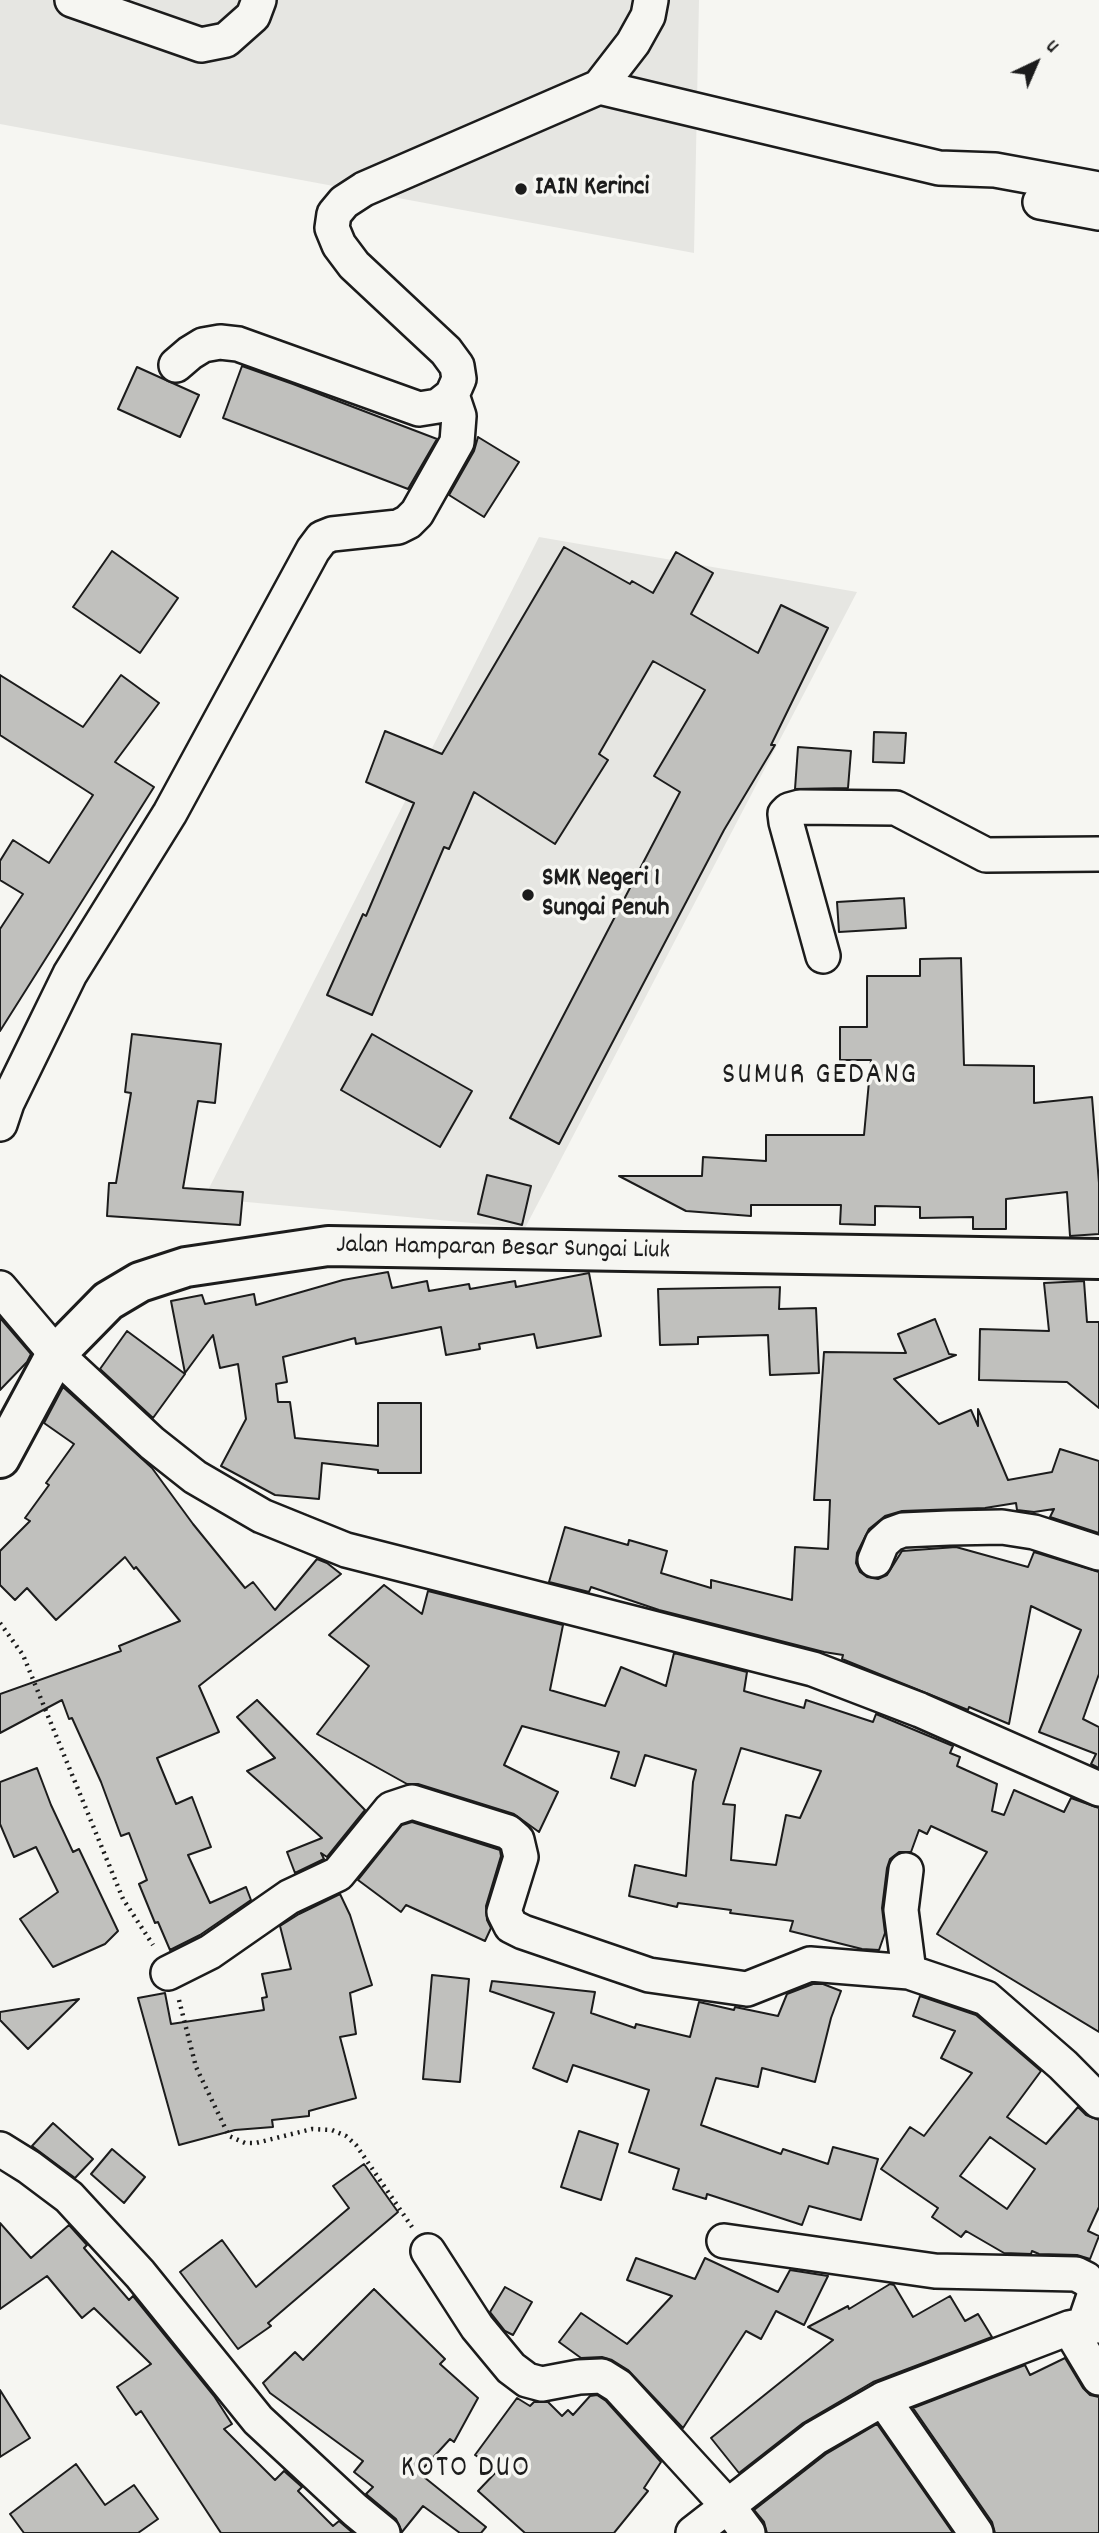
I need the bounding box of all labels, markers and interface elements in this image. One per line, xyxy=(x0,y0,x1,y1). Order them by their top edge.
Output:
north arrow xyxy=(1001,28,1071,98)
text: U xyxy=(1038,35,1064,60)
place label: IAIN Kerinci xyxy=(535,173,649,205)
marker: IAIN Kerinci xyxy=(513,181,529,197)
place label: SMK Negeri 1 Sungai Penuh xyxy=(542,864,669,926)
marker: SMK Negeri 1 Sungai Penuh xyxy=(520,887,536,903)
district label: SUMUR GEDANG xyxy=(724,1060,916,1096)
street label: Jalan Hamparan Besar Sungai Liuk xyxy=(336,1231,670,1269)
district label: KOTO DUO xyxy=(402,2453,530,2489)

